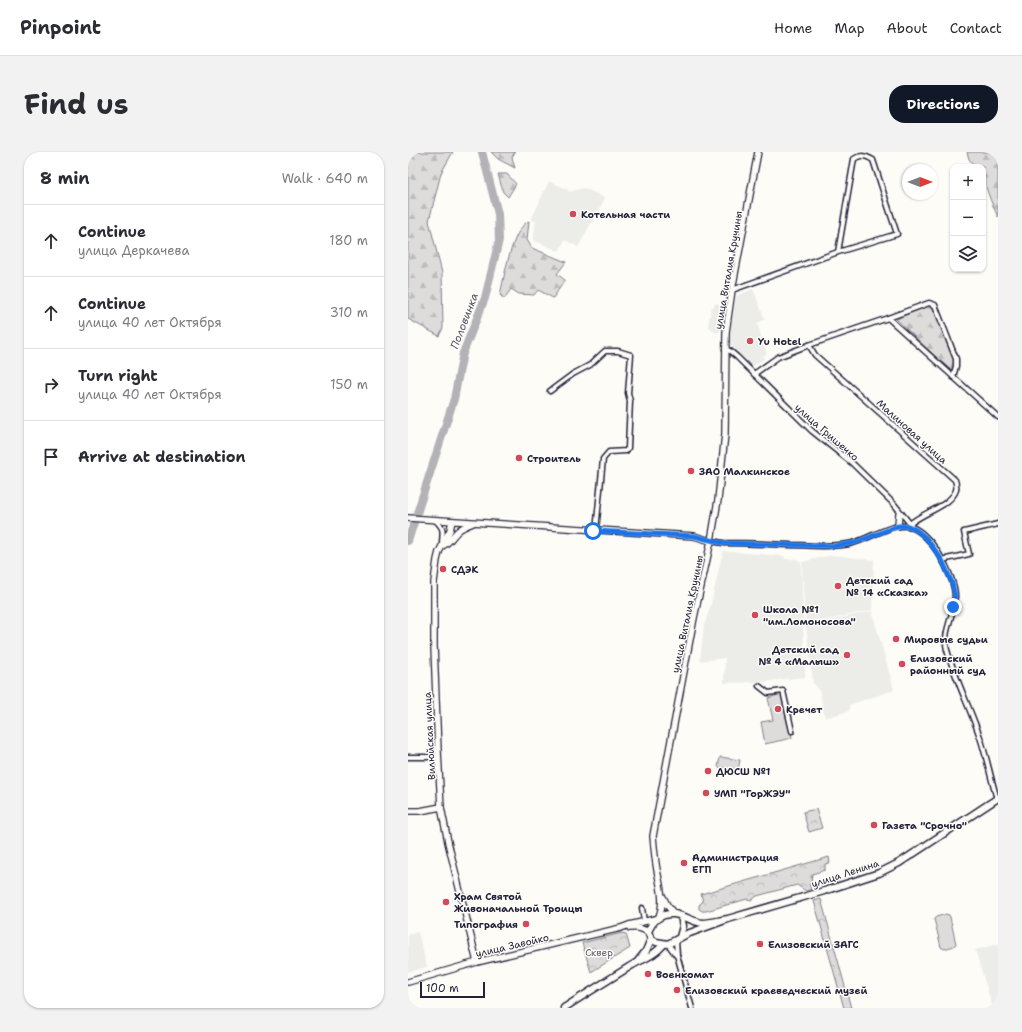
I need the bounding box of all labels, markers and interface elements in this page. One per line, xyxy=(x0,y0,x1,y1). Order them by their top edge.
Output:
text: Pinpoint xyxy=(20,15,101,40)
text: Home xyxy=(774,19,813,37)
text: Map xyxy=(835,19,865,37)
text: About xyxy=(887,19,928,37)
text: Contact xyxy=(950,19,1002,37)
text: Find us xyxy=(24,85,129,123)
button: Directions xyxy=(889,85,998,123)
north arrow xyxy=(902,164,938,200)
map controls xyxy=(950,164,986,272)
button: + xyxy=(950,164,986,200)
text: 8 min xyxy=(40,167,90,189)
text: Walk · 640 m xyxy=(282,170,368,187)
button: − xyxy=(950,200,986,236)
place label: Котельная части xyxy=(581,208,670,221)
marker: Котельная части xyxy=(568,209,578,219)
street label: улица Виталия Кручины xyxy=(712,210,745,330)
text: Continue xyxy=(78,222,146,242)
icon: ahead xyxy=(40,230,62,252)
text: 180 m xyxy=(329,232,368,249)
button: layers xyxy=(950,236,986,272)
text: улица Деркачева xyxy=(78,242,189,259)
water label: Половинка xyxy=(447,291,482,351)
text: Continue xyxy=(78,294,146,314)
icon: ahead xyxy=(40,302,62,324)
text: 310 m xyxy=(330,304,368,321)
text: улица 40 лет Октября xyxy=(78,314,222,331)
place label: Yu Hotel xyxy=(758,335,802,348)
marker: Yu Hotel xyxy=(745,336,755,346)
text: Turn right xyxy=(78,366,158,386)
icon: right xyxy=(40,374,62,396)
text: 150 m xyxy=(330,376,368,393)
text: улица 40 лет Октября xyxy=(78,386,222,403)
street label: Малиновая улица xyxy=(874,396,950,467)
street label: улица Гришечко xyxy=(792,401,861,464)
icon: arrive xyxy=(40,446,62,468)
text: Arrive at destination xyxy=(78,447,246,467)
place label: Строитель xyxy=(527,452,581,465)
marker: Строитель xyxy=(514,453,524,463)
place label: ЗАО Малкинское xyxy=(699,465,790,478)
marker: ЗАО Малкинское xyxy=(686,466,696,476)
route start xyxy=(584,522,602,540)
street label: улица Виталия Кручины xyxy=(669,554,706,674)
place label: СДЭК xyxy=(451,563,478,576)
marker: СДЭК xyxy=(438,564,448,574)
place label: Детский сад № 14 «Сказка» xyxy=(846,574,928,599)
marker: Детский сад № 14 «Сказка» xyxy=(833,581,843,591)
route end xyxy=(944,598,962,616)
place label: Школа №1 "им.Ломоносова" xyxy=(763,603,856,628)
marker: Школа №1 "им.Ломоносова" xyxy=(750,610,760,620)
place label: Мировые судьи xyxy=(904,633,988,646)
marker: Мировые судьи xyxy=(891,634,901,644)
place label: Детский сад № 4 «Малыш» xyxy=(758,643,839,668)
marker: Детский сад № 4 «Малыш» xyxy=(842,650,852,660)
place label: Елизовский районный суд xyxy=(910,652,986,677)
marker: Елизовский районный суд xyxy=(897,659,907,669)
street label: Вилюйская улица xyxy=(421,691,438,780)
place label: Кречет xyxy=(786,703,822,716)
marker: Кречет xyxy=(773,704,783,714)
place label: ДЮСШ №1 xyxy=(716,765,771,778)
marker: ДЮСШ №1 xyxy=(703,766,713,776)
place label: УМП "ГорЖЭУ" xyxy=(714,787,790,800)
marker: УМП "ГорЖЭУ" xyxy=(701,788,711,798)
place label: Газета "Срочно" xyxy=(882,819,967,832)
marker: Газета "Срочно" xyxy=(869,820,879,830)
place label: Администрация ЕГП xyxy=(692,851,779,876)
street label: улица Ленина xyxy=(810,856,881,891)
marker: Администрация ЕГП xyxy=(679,858,689,868)
place label: Храм Святой Живоначальной Троицы xyxy=(454,890,582,915)
marker: Храм Святой Живоначальной Троицы xyxy=(441,897,451,907)
place label: Типография xyxy=(454,918,518,931)
marker: Типография xyxy=(521,919,531,929)
street label: улица Завойко xyxy=(474,931,550,960)
place label: Елизовский ЗАГС xyxy=(768,938,859,951)
marker: Елизовский ЗАГС xyxy=(755,939,765,949)
park label: Сквер xyxy=(585,946,613,959)
place label: Военкомат xyxy=(656,968,714,981)
marker: Военкомат xyxy=(643,969,653,979)
scale bar xyxy=(420,980,485,999)
text: 100 m xyxy=(426,981,459,996)
place label: Елизовский краеведческий музей xyxy=(685,984,867,997)
marker: Елизовский краеведческий музей xyxy=(672,985,682,995)

